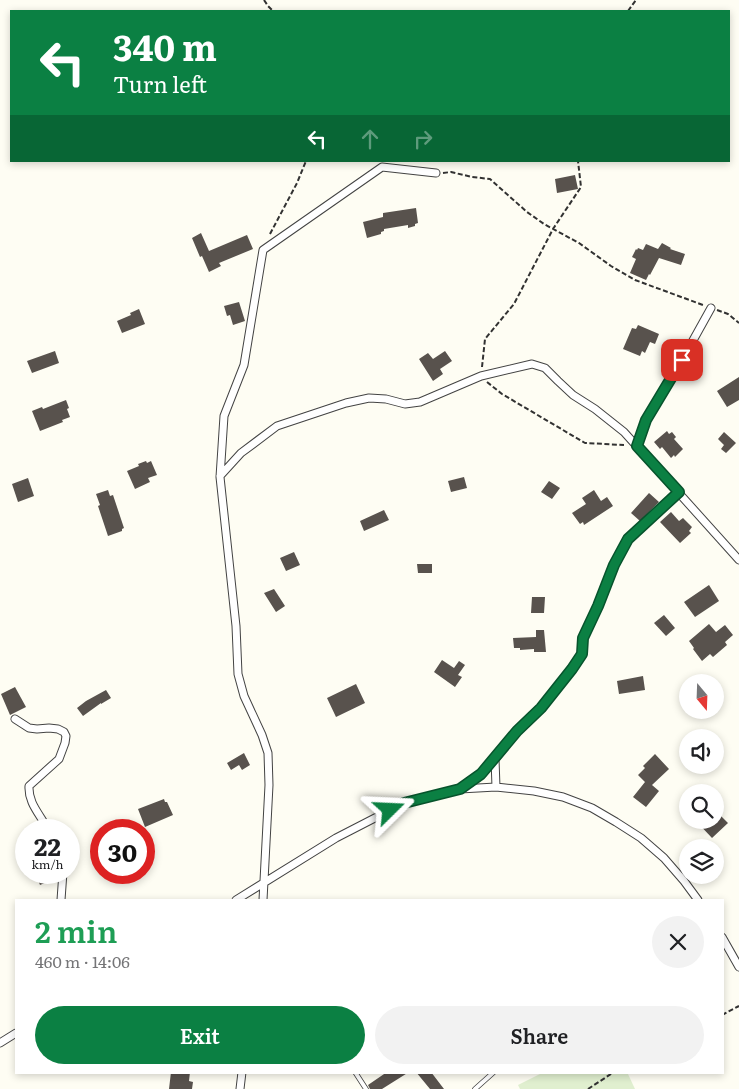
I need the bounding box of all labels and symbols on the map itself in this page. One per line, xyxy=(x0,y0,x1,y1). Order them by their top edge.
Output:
pin xyxy=(661,339,703,381)
north arrow xyxy=(679,674,724,719)
position arrow xyxy=(363,783,415,835)
speed limit sign: 30 xyxy=(90,819,155,884)

